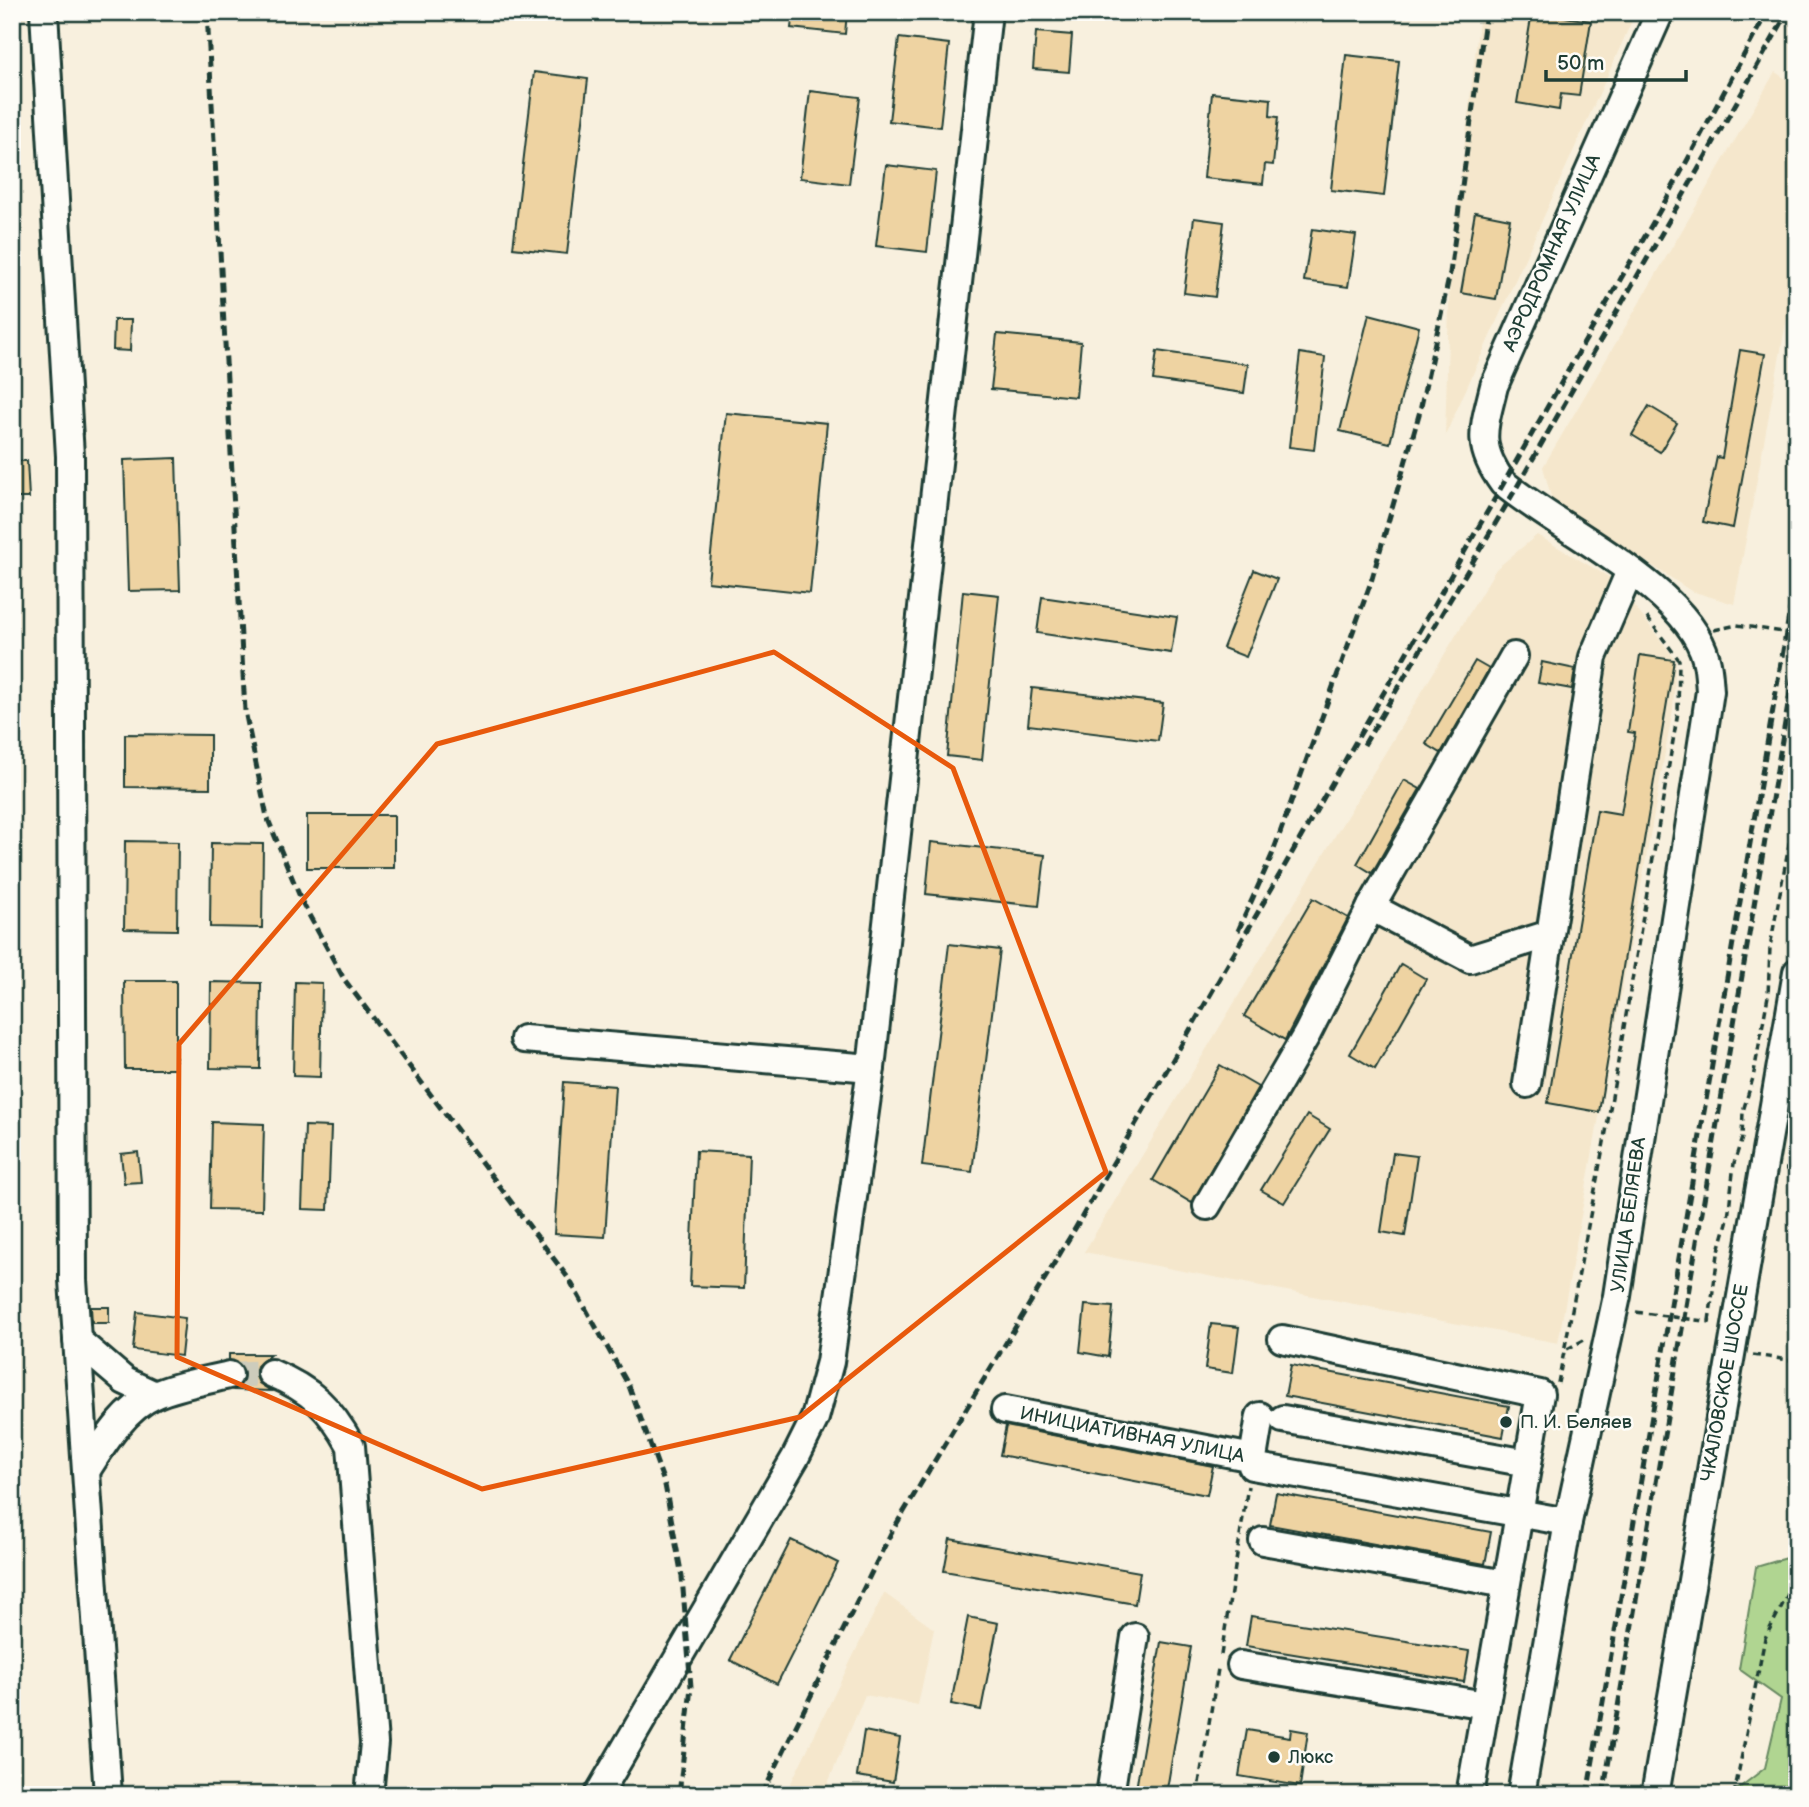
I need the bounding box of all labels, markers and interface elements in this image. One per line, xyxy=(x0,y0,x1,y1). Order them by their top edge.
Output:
scale bar xyxy=(1546,38,1686,82)
text: 50 m xyxy=(1557,51,1604,76)
street label: АЭРОДРОМНАЯ УЛИЦА xyxy=(1498,150,1606,356)
street label: УЛИЦА БЕЛЯЕВА xyxy=(1607,1135,1651,1294)
street label: ЧКАЛОВСКОЕ ШОССЕ xyxy=(1696,1282,1754,1484)
street label: ИНИЦИАТИВНАЯ УЛИЦА xyxy=(1018,1402,1247,1468)
place label: П. И. Беляев xyxy=(1520,1411,1632,1434)
marker: П. И. Беляев xyxy=(1498,1414,1514,1430)
place label: Люкс xyxy=(1287,1746,1334,1769)
marker: Люкс xyxy=(1266,1749,1282,1765)

